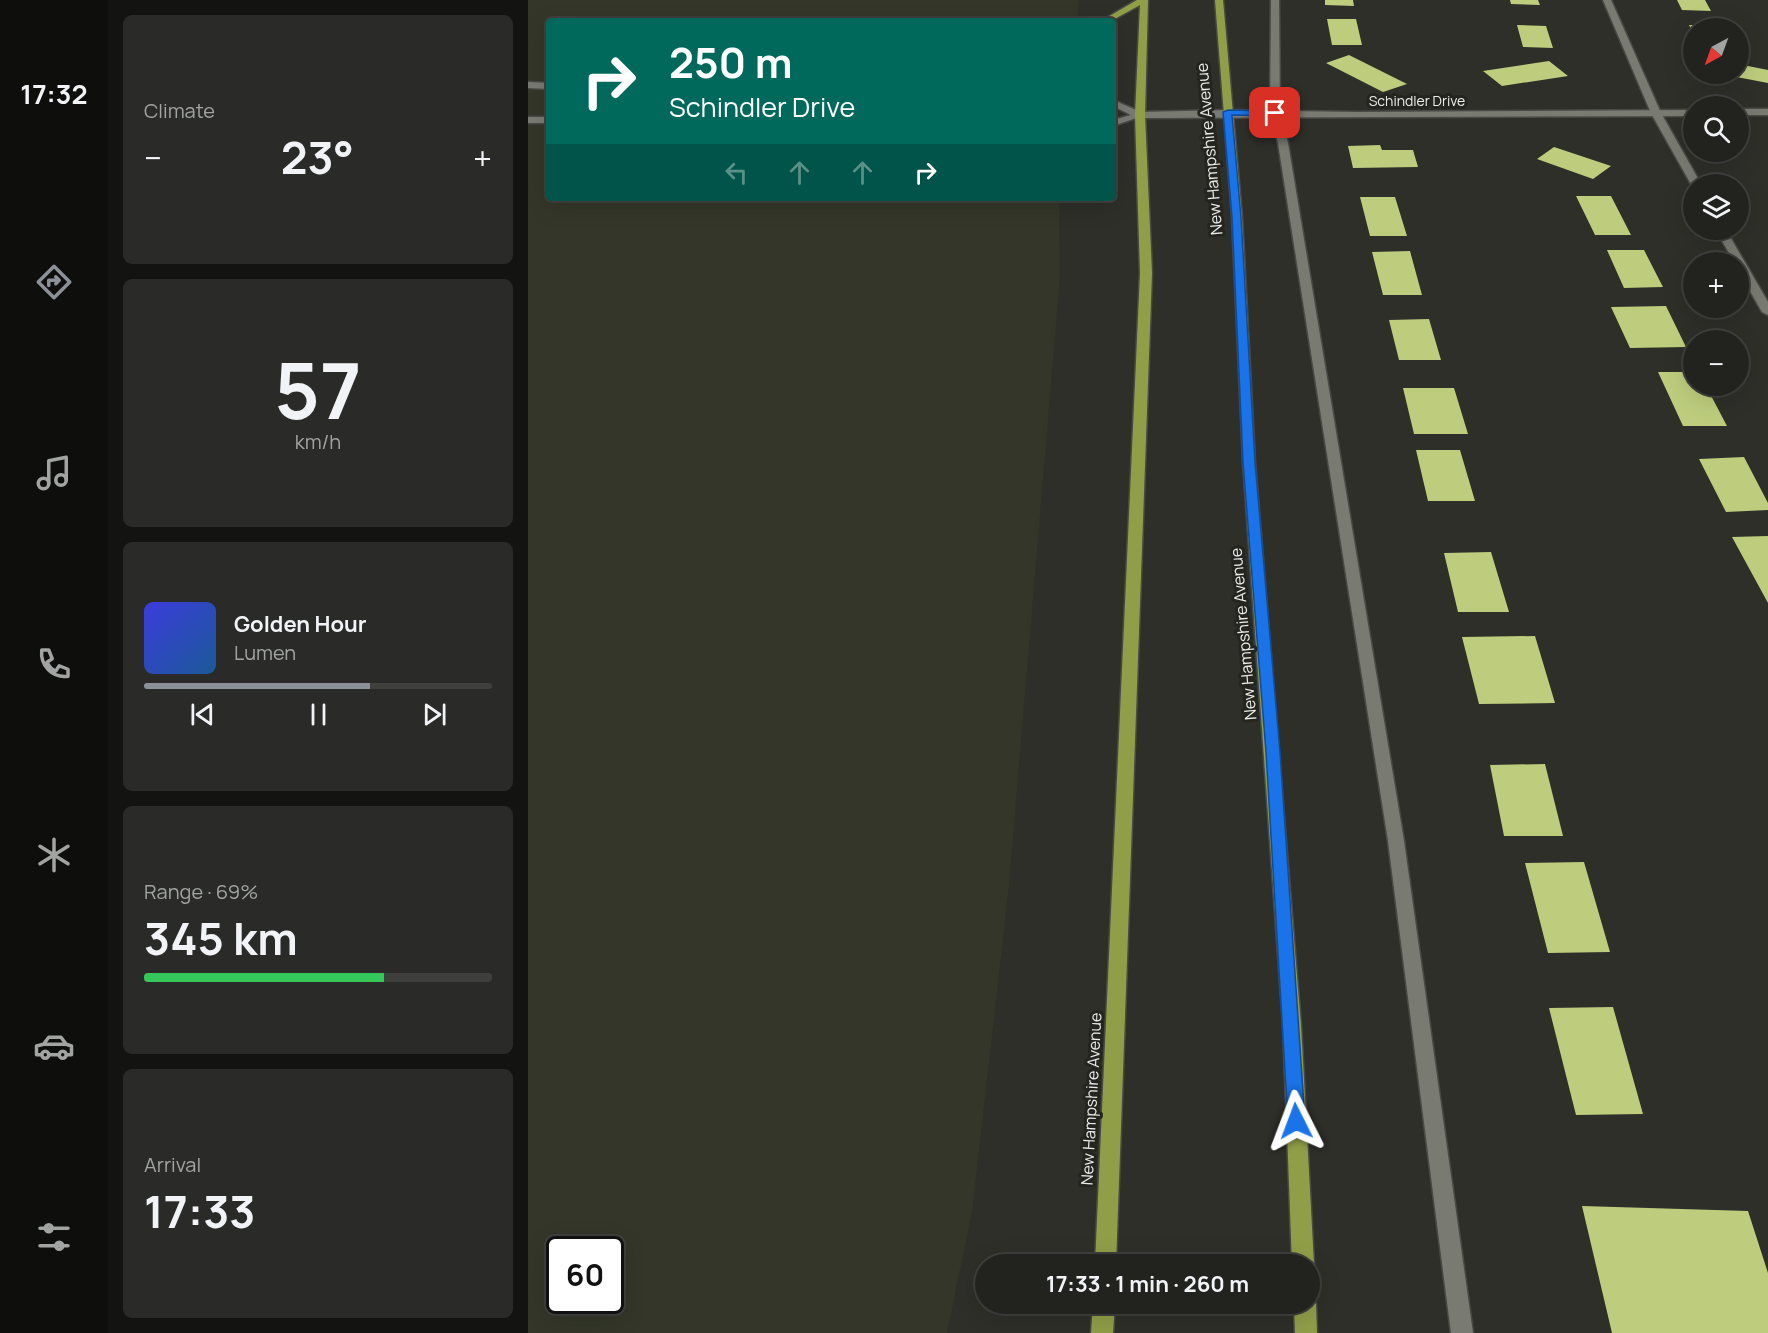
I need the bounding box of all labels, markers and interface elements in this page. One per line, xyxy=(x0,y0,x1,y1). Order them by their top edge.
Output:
north arrow xyxy=(1683,18,1749,84)
map controls xyxy=(1683,18,1749,396)
text: 250 m xyxy=(669,33,792,91)
icon: right xyxy=(570,42,648,120)
street label: New Hampshire Avenue xyxy=(1191,62,1227,236)
text: 17:32 xyxy=(20,75,88,112)
pin xyxy=(1249,87,1300,138)
text: Schindler Drive xyxy=(669,88,855,125)
street label: Schindler Drive xyxy=(1369,91,1465,110)
icon: arrive xyxy=(1258,96,1291,129)
button: search xyxy=(1683,96,1749,162)
text: Climate xyxy=(144,97,215,124)
text: 23° xyxy=(281,126,354,188)
text: − xyxy=(144,135,162,180)
text: + xyxy=(473,135,492,180)
icon: left xyxy=(720,156,753,189)
icon: ahead xyxy=(783,156,816,189)
icon: ahead xyxy=(846,156,879,189)
icon: right xyxy=(909,156,942,189)
button: layers xyxy=(1683,174,1749,240)
button: + xyxy=(1683,252,1749,318)
icon: directions xyxy=(33,261,75,303)
button: − xyxy=(1683,330,1749,396)
text: 57 xyxy=(274,336,362,442)
text: km/h xyxy=(295,428,341,455)
icon: music xyxy=(33,452,75,494)
street label: New Hampshire Avenue xyxy=(1225,547,1261,721)
text: Golden Hour xyxy=(234,609,367,639)
text: Lumen xyxy=(234,639,296,666)
icon: phone xyxy=(33,643,75,685)
icon: previous xyxy=(186,698,219,731)
icon: pause xyxy=(302,698,335,731)
icon: next xyxy=(418,698,451,731)
icon: climate xyxy=(33,834,75,876)
text: Range · 69% xyxy=(144,878,258,905)
text: 345 km xyxy=(144,907,298,969)
street label: New Hampshire Avenue xyxy=(1075,1012,1107,1186)
icon: car xyxy=(33,1025,75,1067)
position arrow xyxy=(1264,1089,1328,1153)
text: Arrival xyxy=(144,1151,201,1178)
text: 17:33 xyxy=(144,1180,255,1242)
icon: filters xyxy=(33,1216,75,1258)
speed limit sign: 60 xyxy=(546,1236,624,1314)
text: 17:33 · 1 min · 260 m xyxy=(1046,1269,1249,1299)

